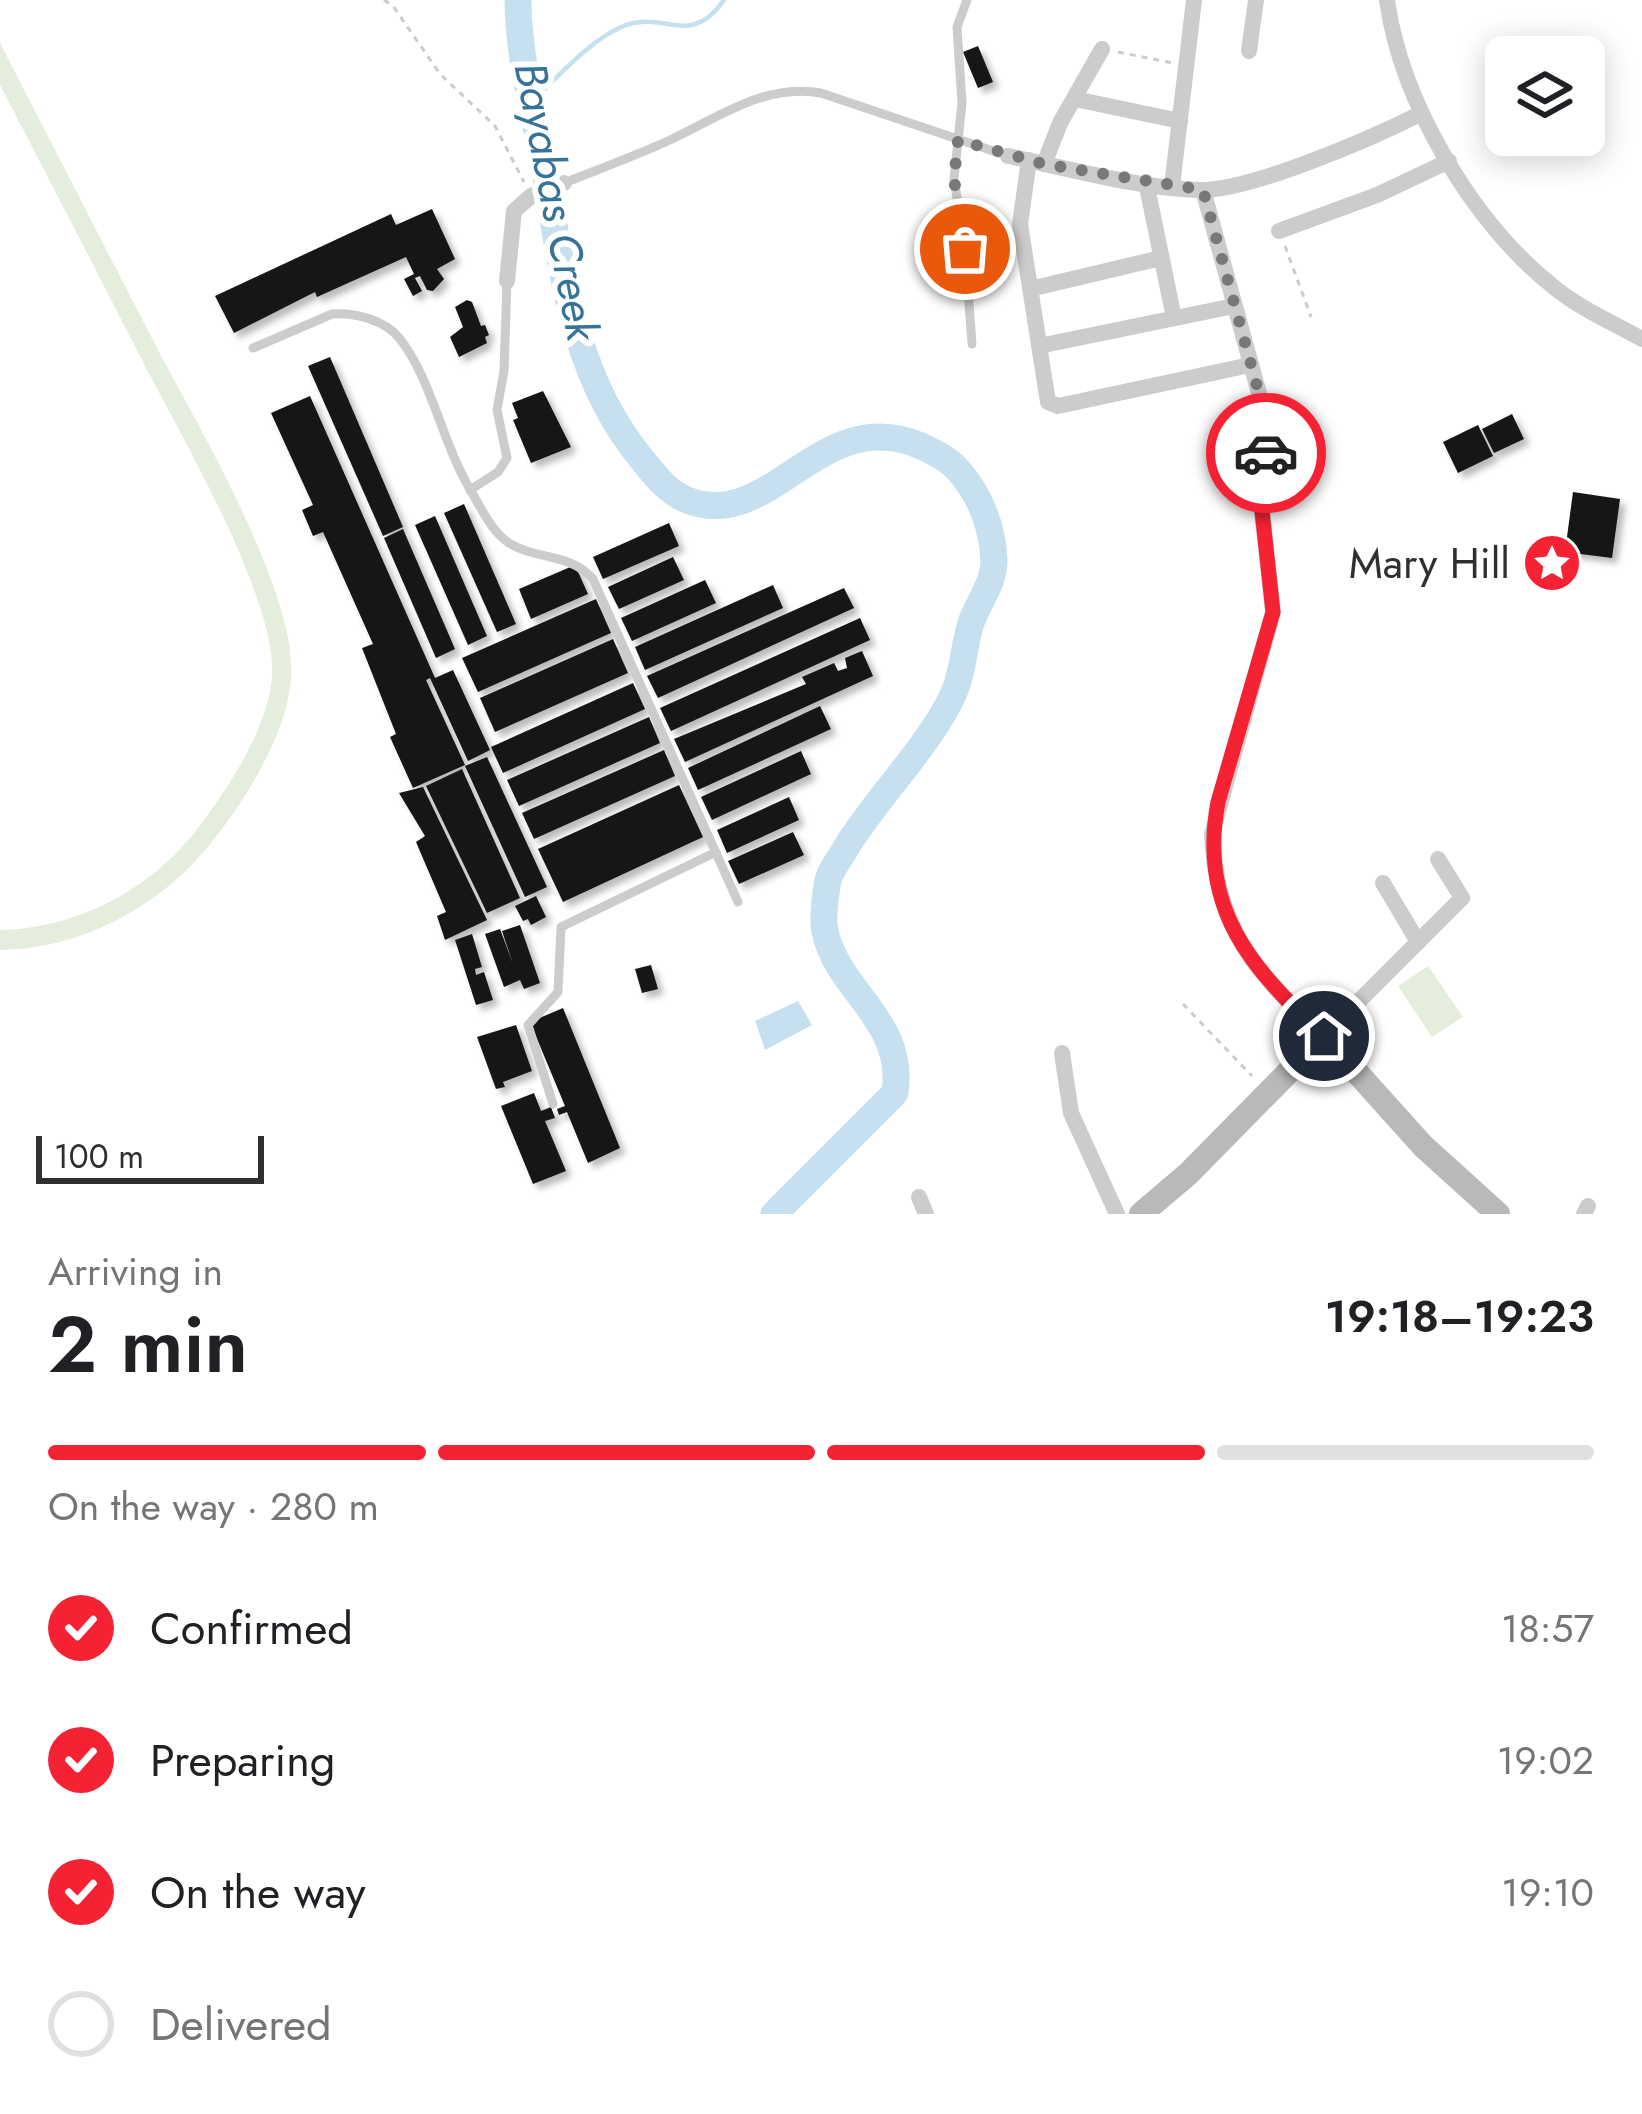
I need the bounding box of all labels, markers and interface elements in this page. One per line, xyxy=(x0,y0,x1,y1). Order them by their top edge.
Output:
map controls xyxy=(1485,36,1605,156)
button: layers xyxy=(1485,36,1605,156)
water label: Bayabas Creek xyxy=(498,56,616,348)
pin xyxy=(914,198,1016,300)
icon: bag xyxy=(932,216,998,282)
courier xyxy=(1206,393,1326,513)
icon: car xyxy=(1233,420,1299,486)
place icon: Mary Hill xyxy=(1521,532,1583,594)
place label: Mary Hill xyxy=(1349,533,1510,594)
pin xyxy=(1273,985,1375,1087)
icon: home xyxy=(1291,1003,1357,1069)
scale bar xyxy=(36,1130,264,1183)
text: 100 m xyxy=(54,1133,144,1180)
text: Arriving in xyxy=(48,1243,223,1300)
text: 19:18–19:23 xyxy=(1325,1284,1594,1349)
text: 2 min xyxy=(48,1289,248,1401)
text: On the way · 280 m xyxy=(48,1478,379,1535)
icon: check xyxy=(48,1595,114,1661)
text: Confirmed xyxy=(150,1596,353,1661)
text: 18:57 xyxy=(1501,1600,1594,1657)
icon: check xyxy=(48,1727,114,1793)
text: Preparing xyxy=(150,1728,335,1793)
text: 19:02 xyxy=(1497,1732,1594,1789)
icon: check xyxy=(48,1859,114,1925)
text: On the way xyxy=(150,1860,366,1925)
text: 19:10 xyxy=(1501,1864,1594,1921)
text: Delivered xyxy=(150,1992,332,2057)

